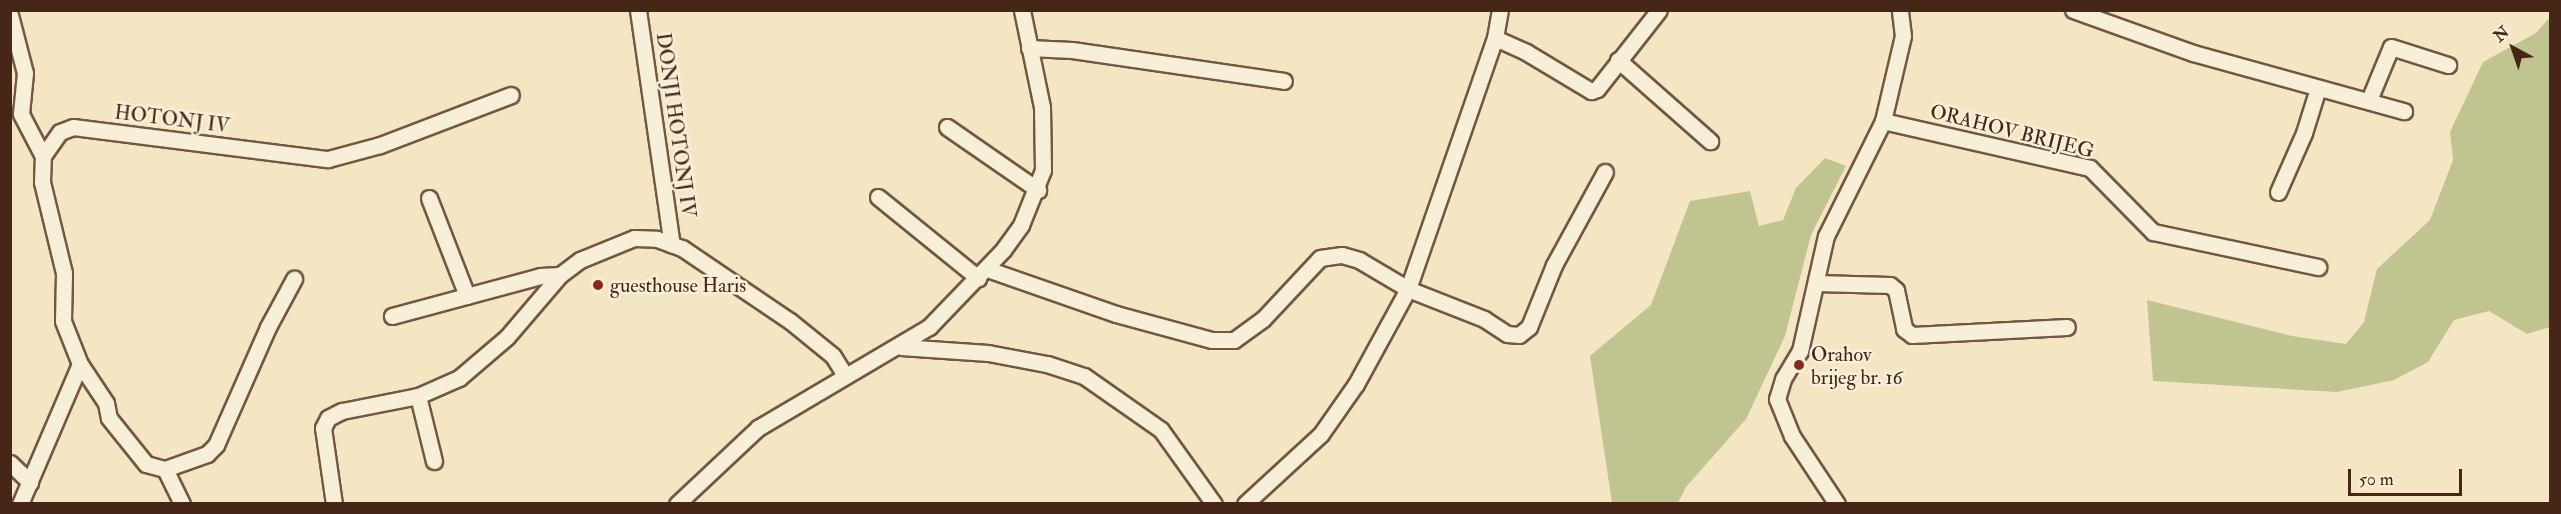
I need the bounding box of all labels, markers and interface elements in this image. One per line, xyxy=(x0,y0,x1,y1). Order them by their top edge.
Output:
north arrow xyxy=(2483,18,2543,78)
text: N xyxy=(2490,22,2513,46)
street label: DONJI HOTONJ IV xyxy=(651,31,701,219)
street label: ORAHOV BRIJEG xyxy=(1928,99,2096,163)
street label: HOTONJ IV xyxy=(113,100,231,138)
place label: guesthouse Haris xyxy=(610,273,746,297)
marker: guesthouse Haris xyxy=(591,278,605,292)
place label: Orahov brijeg br. 16 xyxy=(1811,342,1903,389)
marker: Orahov brijeg br. 16 xyxy=(1792,358,1806,372)
scale bar xyxy=(2351,457,2465,495)
text: 50 m xyxy=(2359,468,2394,491)

